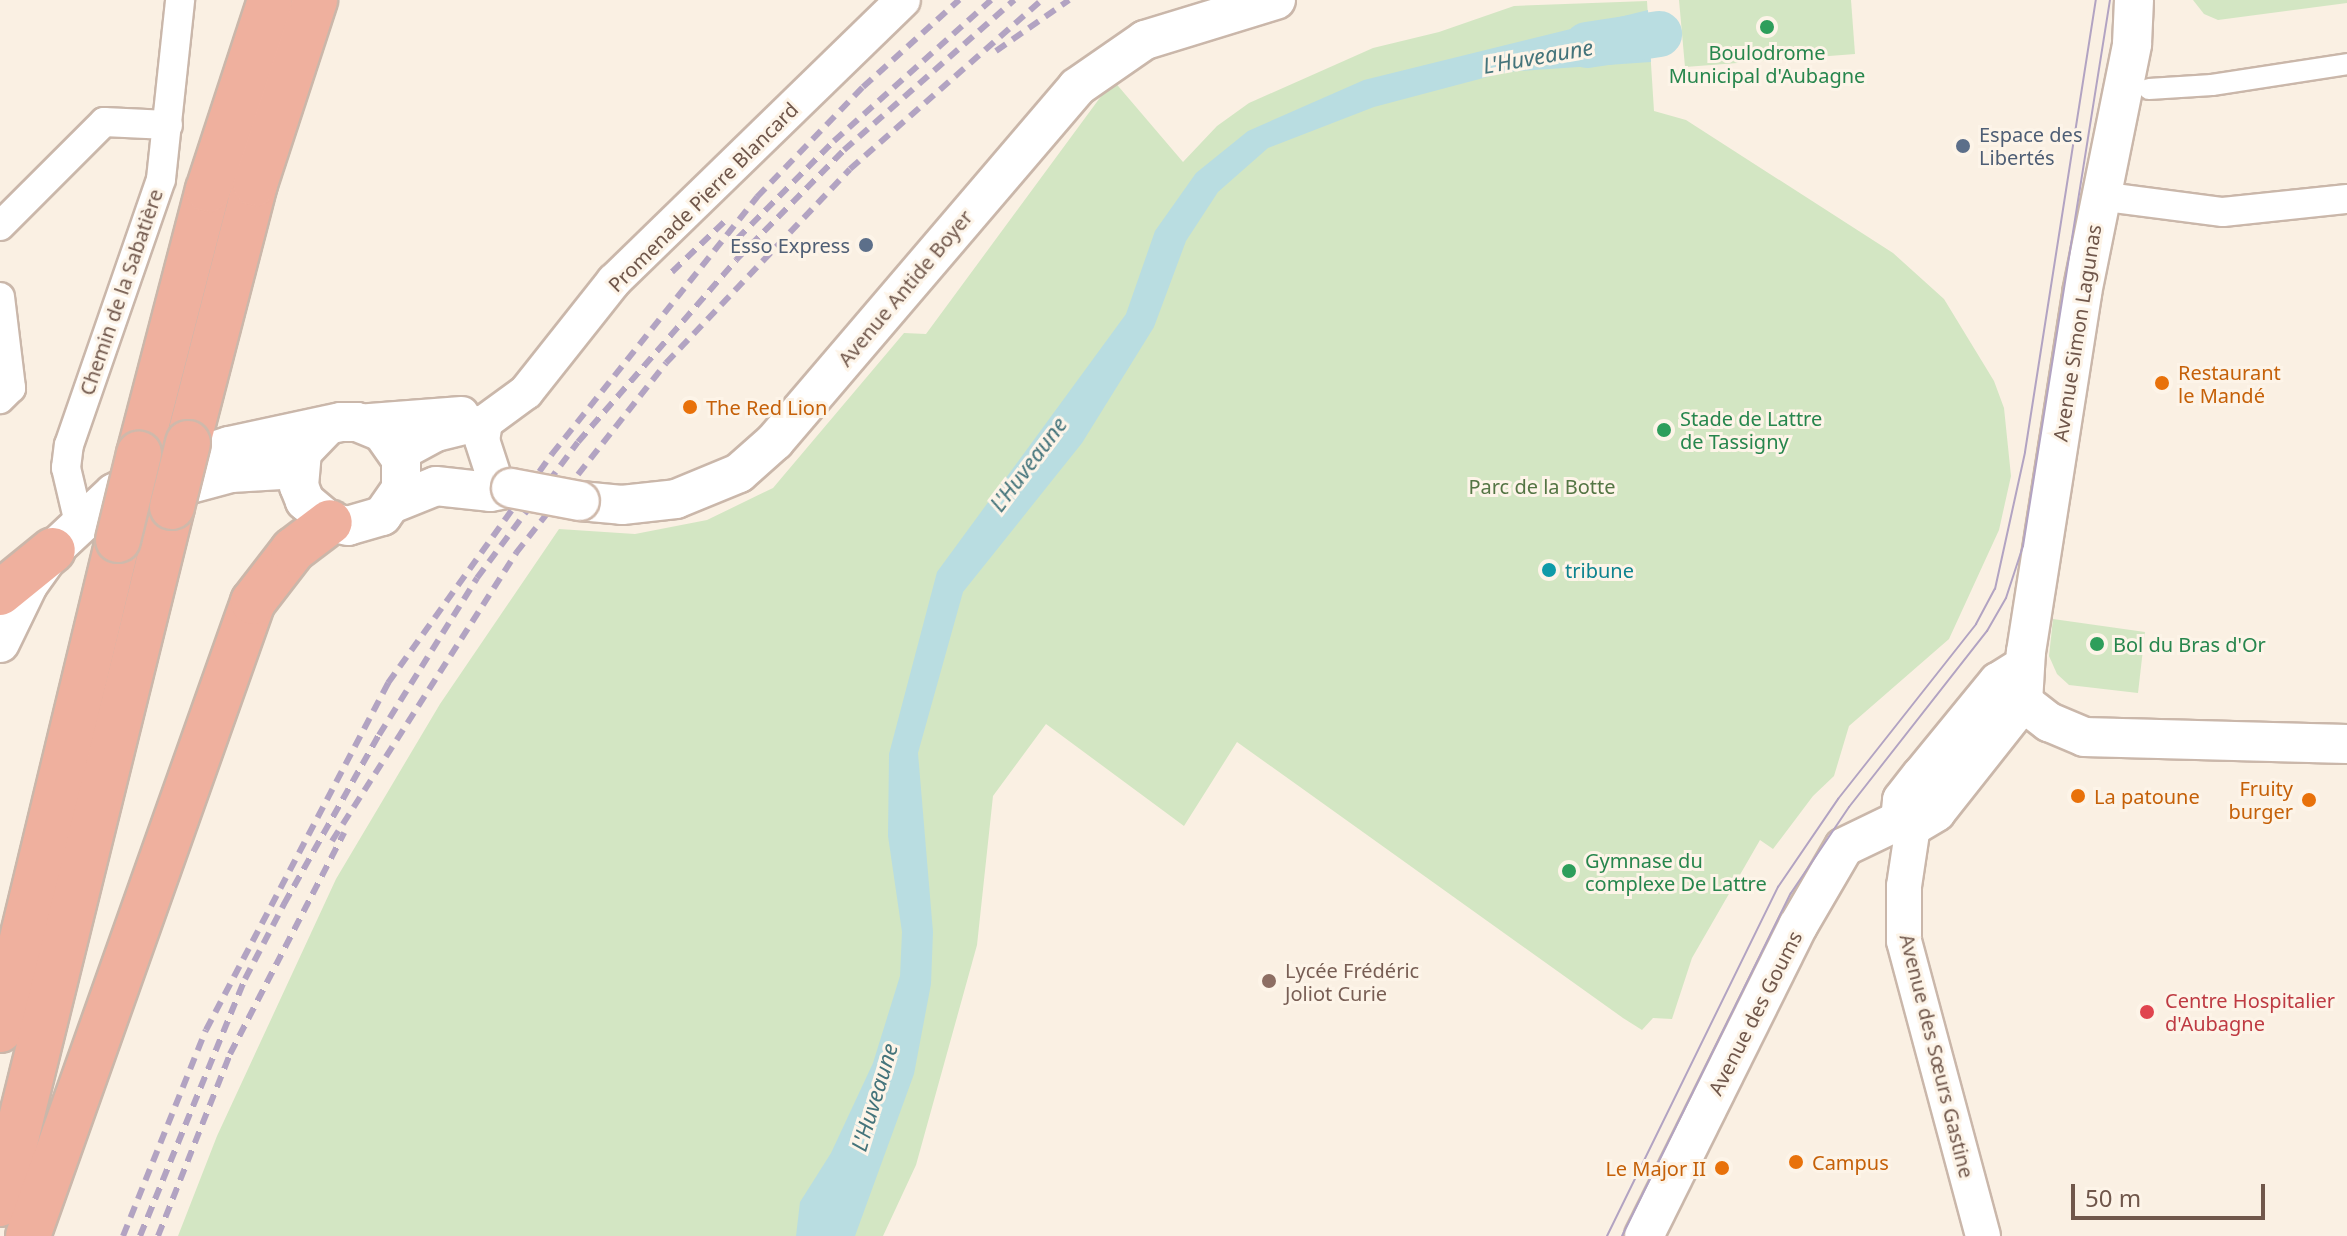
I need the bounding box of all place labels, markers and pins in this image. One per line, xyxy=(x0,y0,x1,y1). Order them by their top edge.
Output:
marker: Boulodrome Municipal d'Aubagne xyxy=(1758,18,1776,36)
place label: Boulodrome Municipal d'Aubagne xyxy=(1669,40,1865,87)
place label: Espace des Libertés xyxy=(1979,122,2082,169)
marker: Espace des Libertés xyxy=(1954,137,1972,155)
place label: Esso Express xyxy=(730,233,850,257)
marker: Esso Express xyxy=(857,236,875,254)
place label: Restaurant le Mandé xyxy=(2178,360,2281,407)
marker: Restaurant le Mandé xyxy=(2153,374,2171,392)
place label: The Red Lion xyxy=(706,395,827,419)
marker: The Red Lion xyxy=(681,398,699,416)
place label: Stade de Lattre de Tassigny xyxy=(1680,406,1822,453)
marker: Stade de Lattre de Tassigny xyxy=(1655,421,1673,439)
place label: tribune xyxy=(1565,558,1634,582)
marker: tribune xyxy=(1540,561,1558,579)
place label: Bol du Bras d'Or xyxy=(2113,632,2266,656)
marker: Bol du Bras d'Or xyxy=(2088,635,2106,653)
place label: Fruity burger xyxy=(2228,776,2293,823)
place label: La patoune xyxy=(2094,784,2200,808)
marker: La patoune xyxy=(2069,787,2087,805)
marker: Fruity burger xyxy=(2300,791,2318,809)
place label: Gymnase du complexe De Lattre xyxy=(1585,848,1767,895)
marker: Gymnase du complexe De Lattre xyxy=(1560,862,1578,880)
place label: Lycée Frédéric Joliot Curie xyxy=(1285,958,1419,1005)
marker: Lycée Frédéric Joliot Curie xyxy=(1260,972,1278,990)
place label: Centre Hospitalier d'Aubagne xyxy=(2165,988,2335,1035)
marker: Centre Hospitalier d'Aubagne xyxy=(2136,1001,2158,1023)
place label: Campus xyxy=(1812,1150,1889,1174)
marker: Campus xyxy=(1787,1153,1805,1171)
place label: Le Major II xyxy=(1605,1156,1706,1180)
marker: Le Major II xyxy=(1713,1159,1731,1177)

